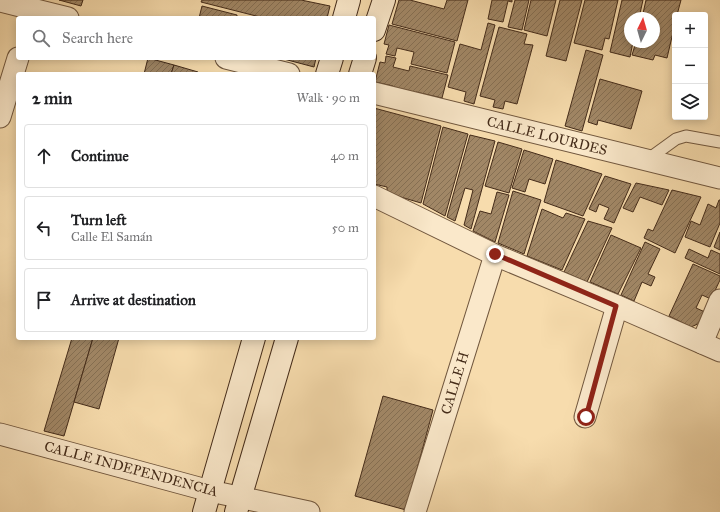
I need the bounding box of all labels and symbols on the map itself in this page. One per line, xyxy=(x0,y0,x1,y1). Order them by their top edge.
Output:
north arrow xyxy=(624,12,660,48)
street label: CALLE LOURDES xyxy=(485,113,609,159)
route end xyxy=(486,245,504,263)
street label: CALLE H xyxy=(437,350,473,416)
route start xyxy=(577,408,595,426)
street label: CALLE INDEPENDENCIA xyxy=(42,438,220,501)

